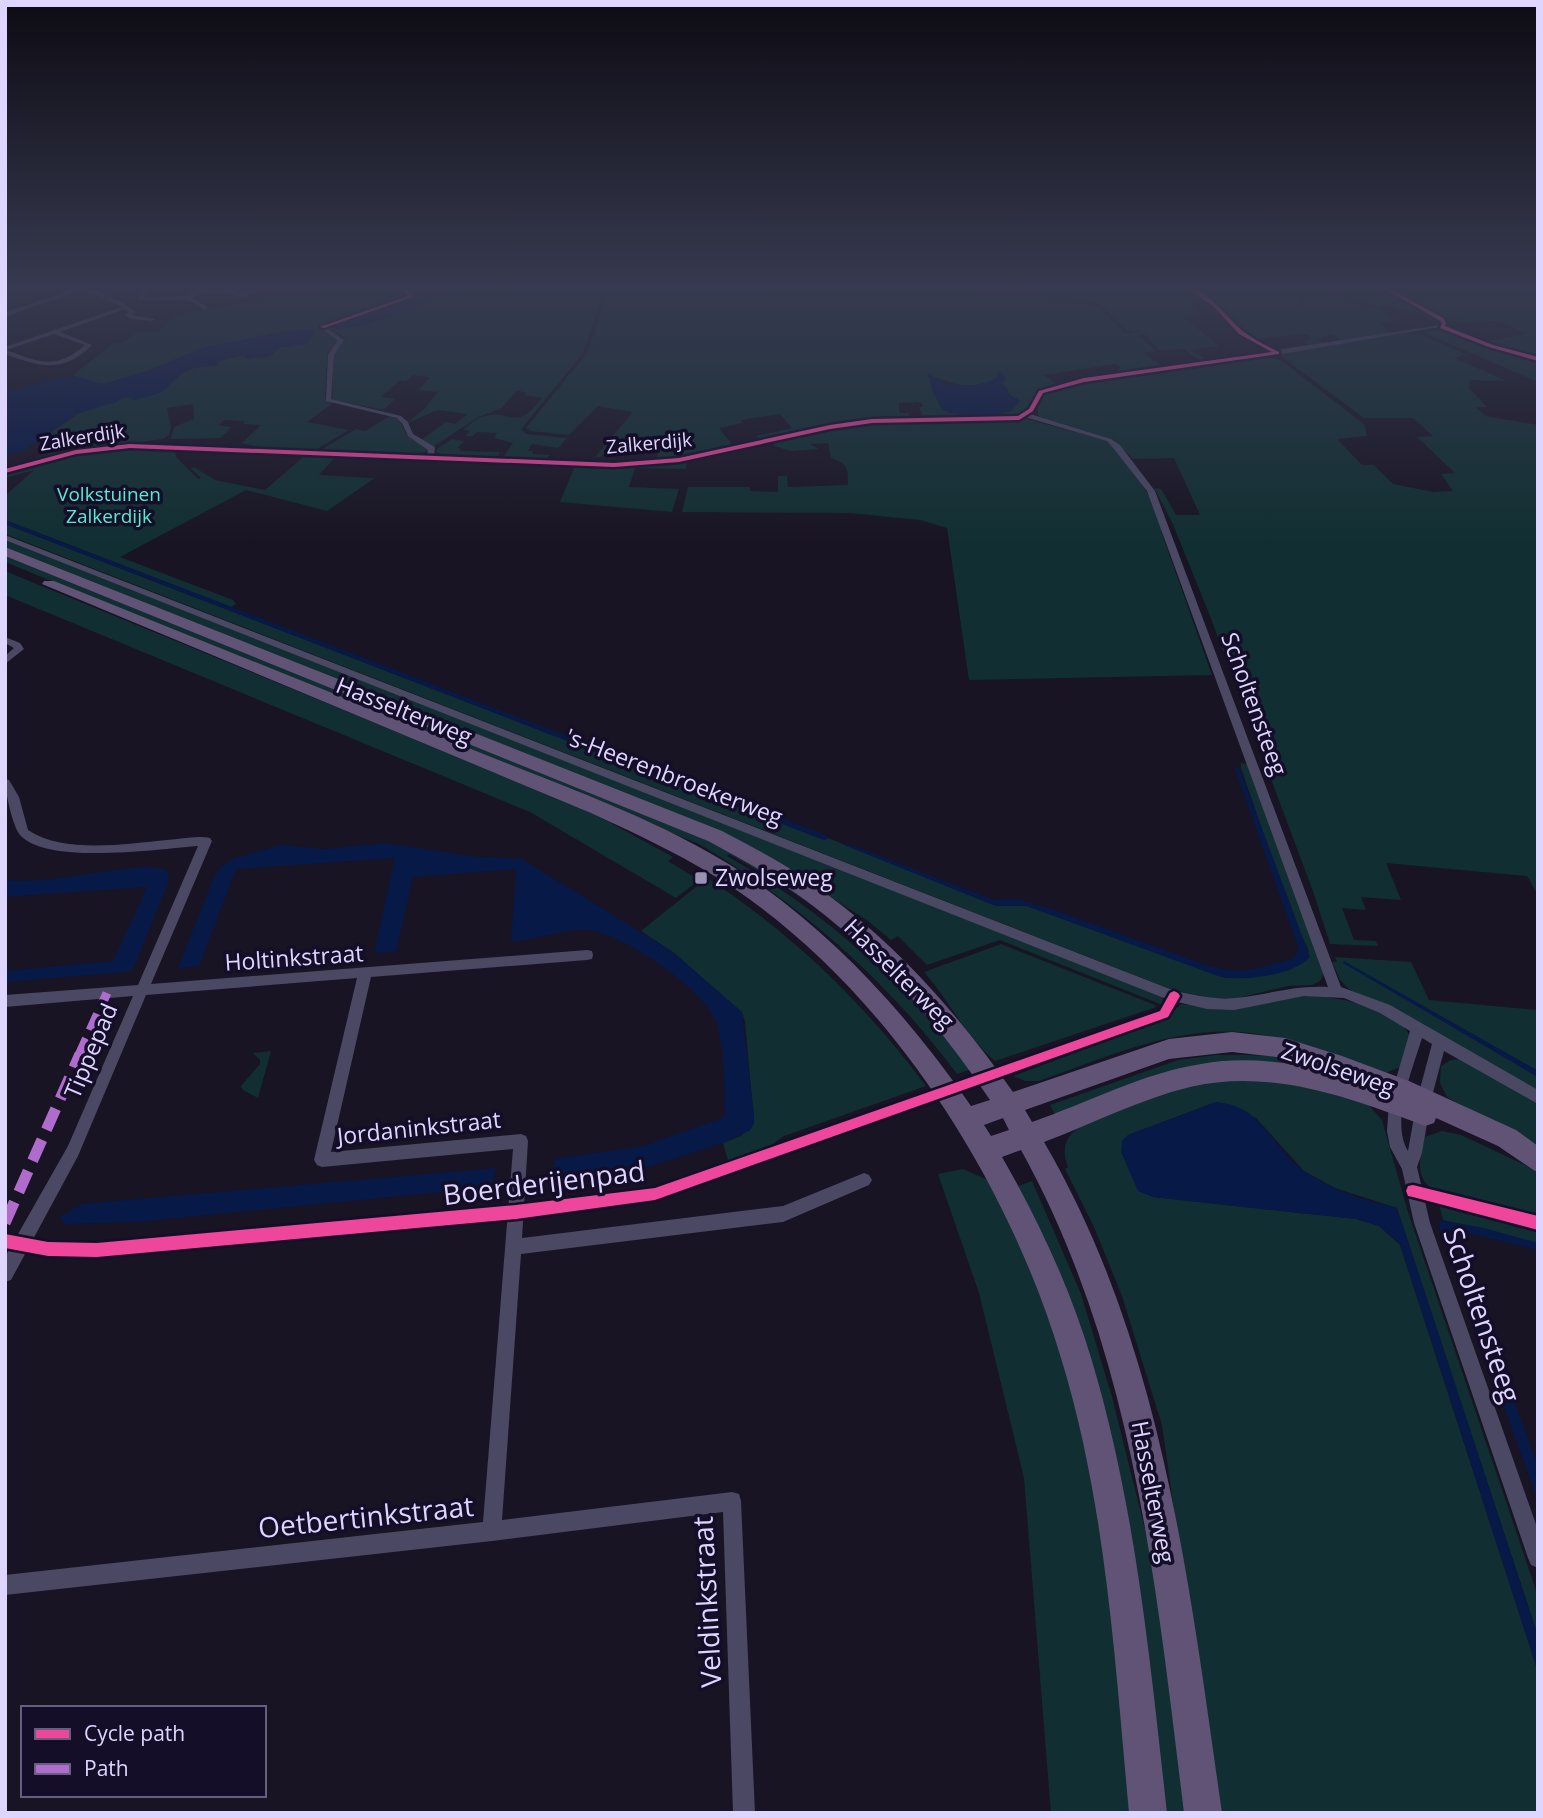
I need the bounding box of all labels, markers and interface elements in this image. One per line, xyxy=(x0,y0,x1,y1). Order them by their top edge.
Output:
street label: Zalkerdijk xyxy=(38,417,126,457)
street label: Zalkerdijk xyxy=(605,426,693,460)
park label: Volkstuinen Zalkerdijk xyxy=(57,481,161,529)
street label: Scholtensteeg xyxy=(1214,628,1296,780)
street label: Hasselterweg xyxy=(332,668,478,752)
street label: 's-Heerenbroekerweg xyxy=(561,720,788,832)
place label: Zwolseweg xyxy=(715,861,833,893)
marker: Zwolseweg xyxy=(693,870,709,886)
street label: Hasselterweg xyxy=(837,911,962,1036)
street label: Holtinkstraat xyxy=(223,936,364,978)
street label: Tippepad xyxy=(56,998,124,1103)
street label: Zwolseweg xyxy=(1277,1034,1400,1103)
street label: Jordaninkstraat xyxy=(333,1102,502,1152)
street label: Boerderijenpad xyxy=(441,1151,647,1213)
street label: Scholtensteeg xyxy=(1435,1222,1531,1407)
street label: Hasselterweg xyxy=(1125,1418,1184,1566)
street label: Oetbertinkstraat xyxy=(256,1486,476,1546)
street label: Veldinkstraat xyxy=(683,1515,729,1689)
legend xyxy=(21,1706,266,1797)
text: Cycle path xyxy=(84,1719,185,1747)
text: Path xyxy=(84,1754,129,1782)

